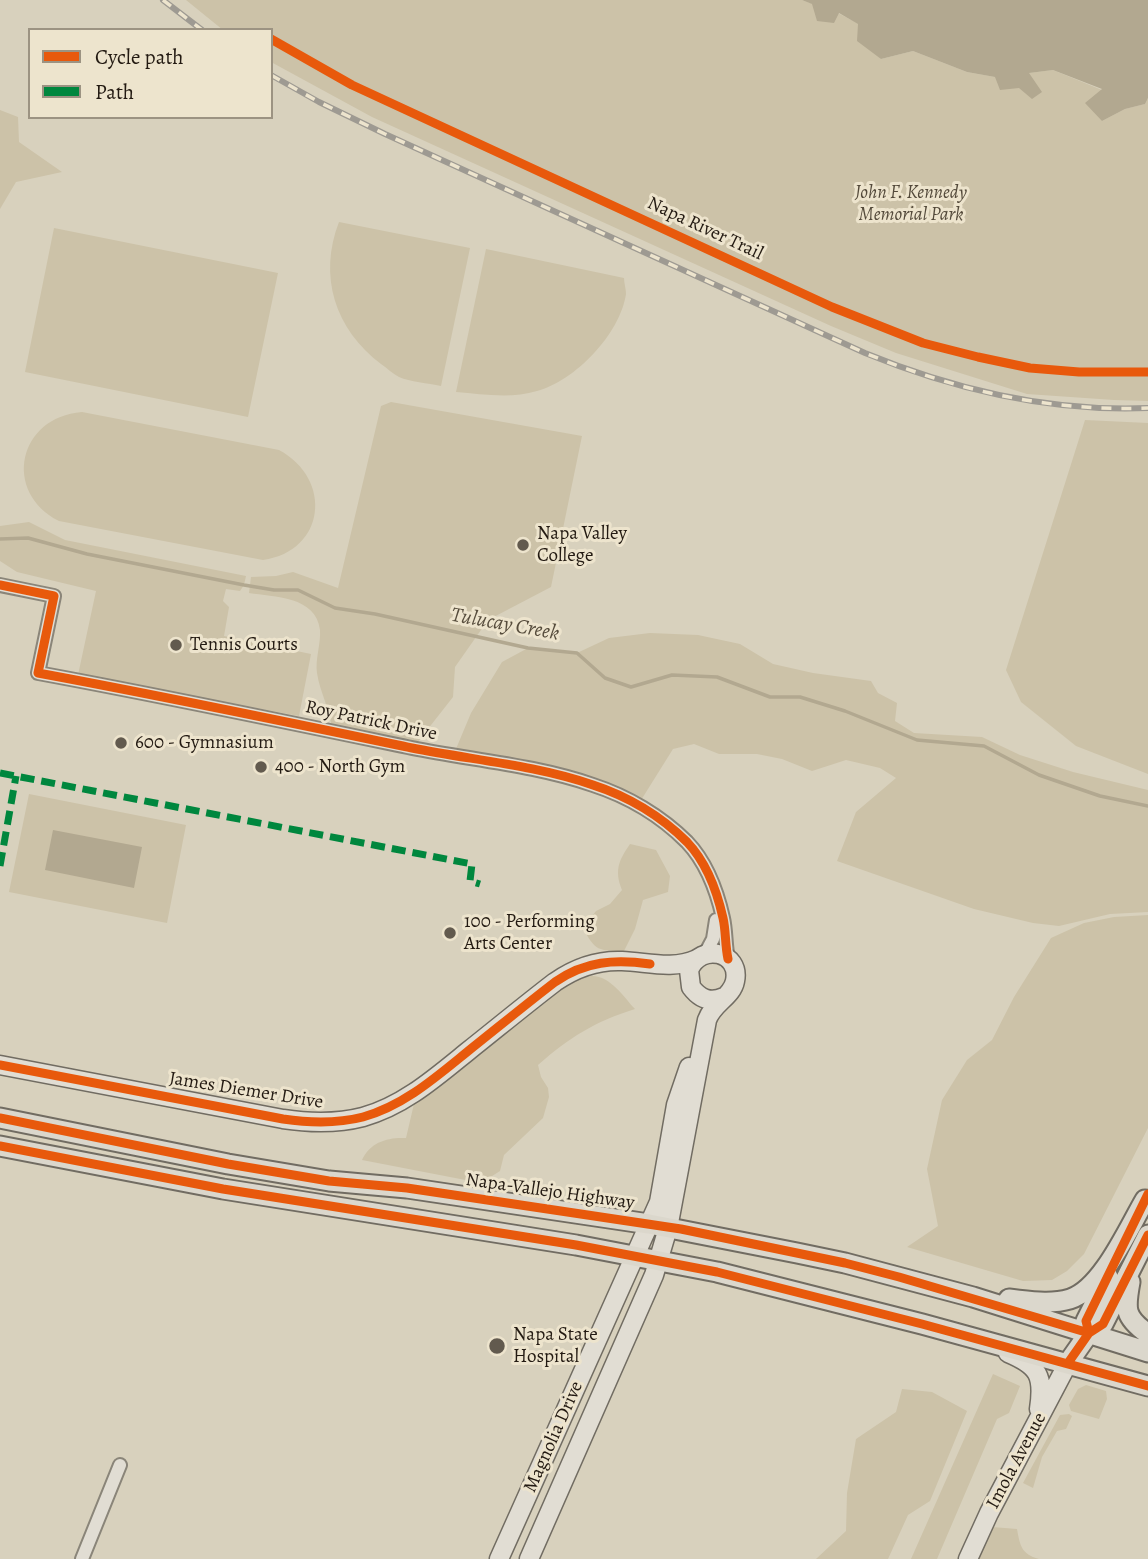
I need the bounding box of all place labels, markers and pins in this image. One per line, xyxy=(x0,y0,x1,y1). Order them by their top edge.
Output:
place label: Napa Valley College xyxy=(537,523,627,567)
marker: Napa Valley College xyxy=(515,537,531,553)
place label: Tennis Courts xyxy=(190,634,298,656)
marker: Tennis Courts xyxy=(168,637,184,653)
place label: 600 - Gymnasium xyxy=(135,732,274,754)
marker: 600 - Gymnasium xyxy=(113,735,129,751)
place label: 400 - North Gym xyxy=(275,756,405,778)
marker: 400 - North Gym xyxy=(253,759,269,775)
place label: 100 - Performing Arts Center xyxy=(464,911,595,955)
marker: 100 - Performing Arts Center xyxy=(442,925,458,941)
place label: Napa State Hospital xyxy=(513,1324,598,1368)
marker: Napa State Hospital xyxy=(487,1336,507,1356)

